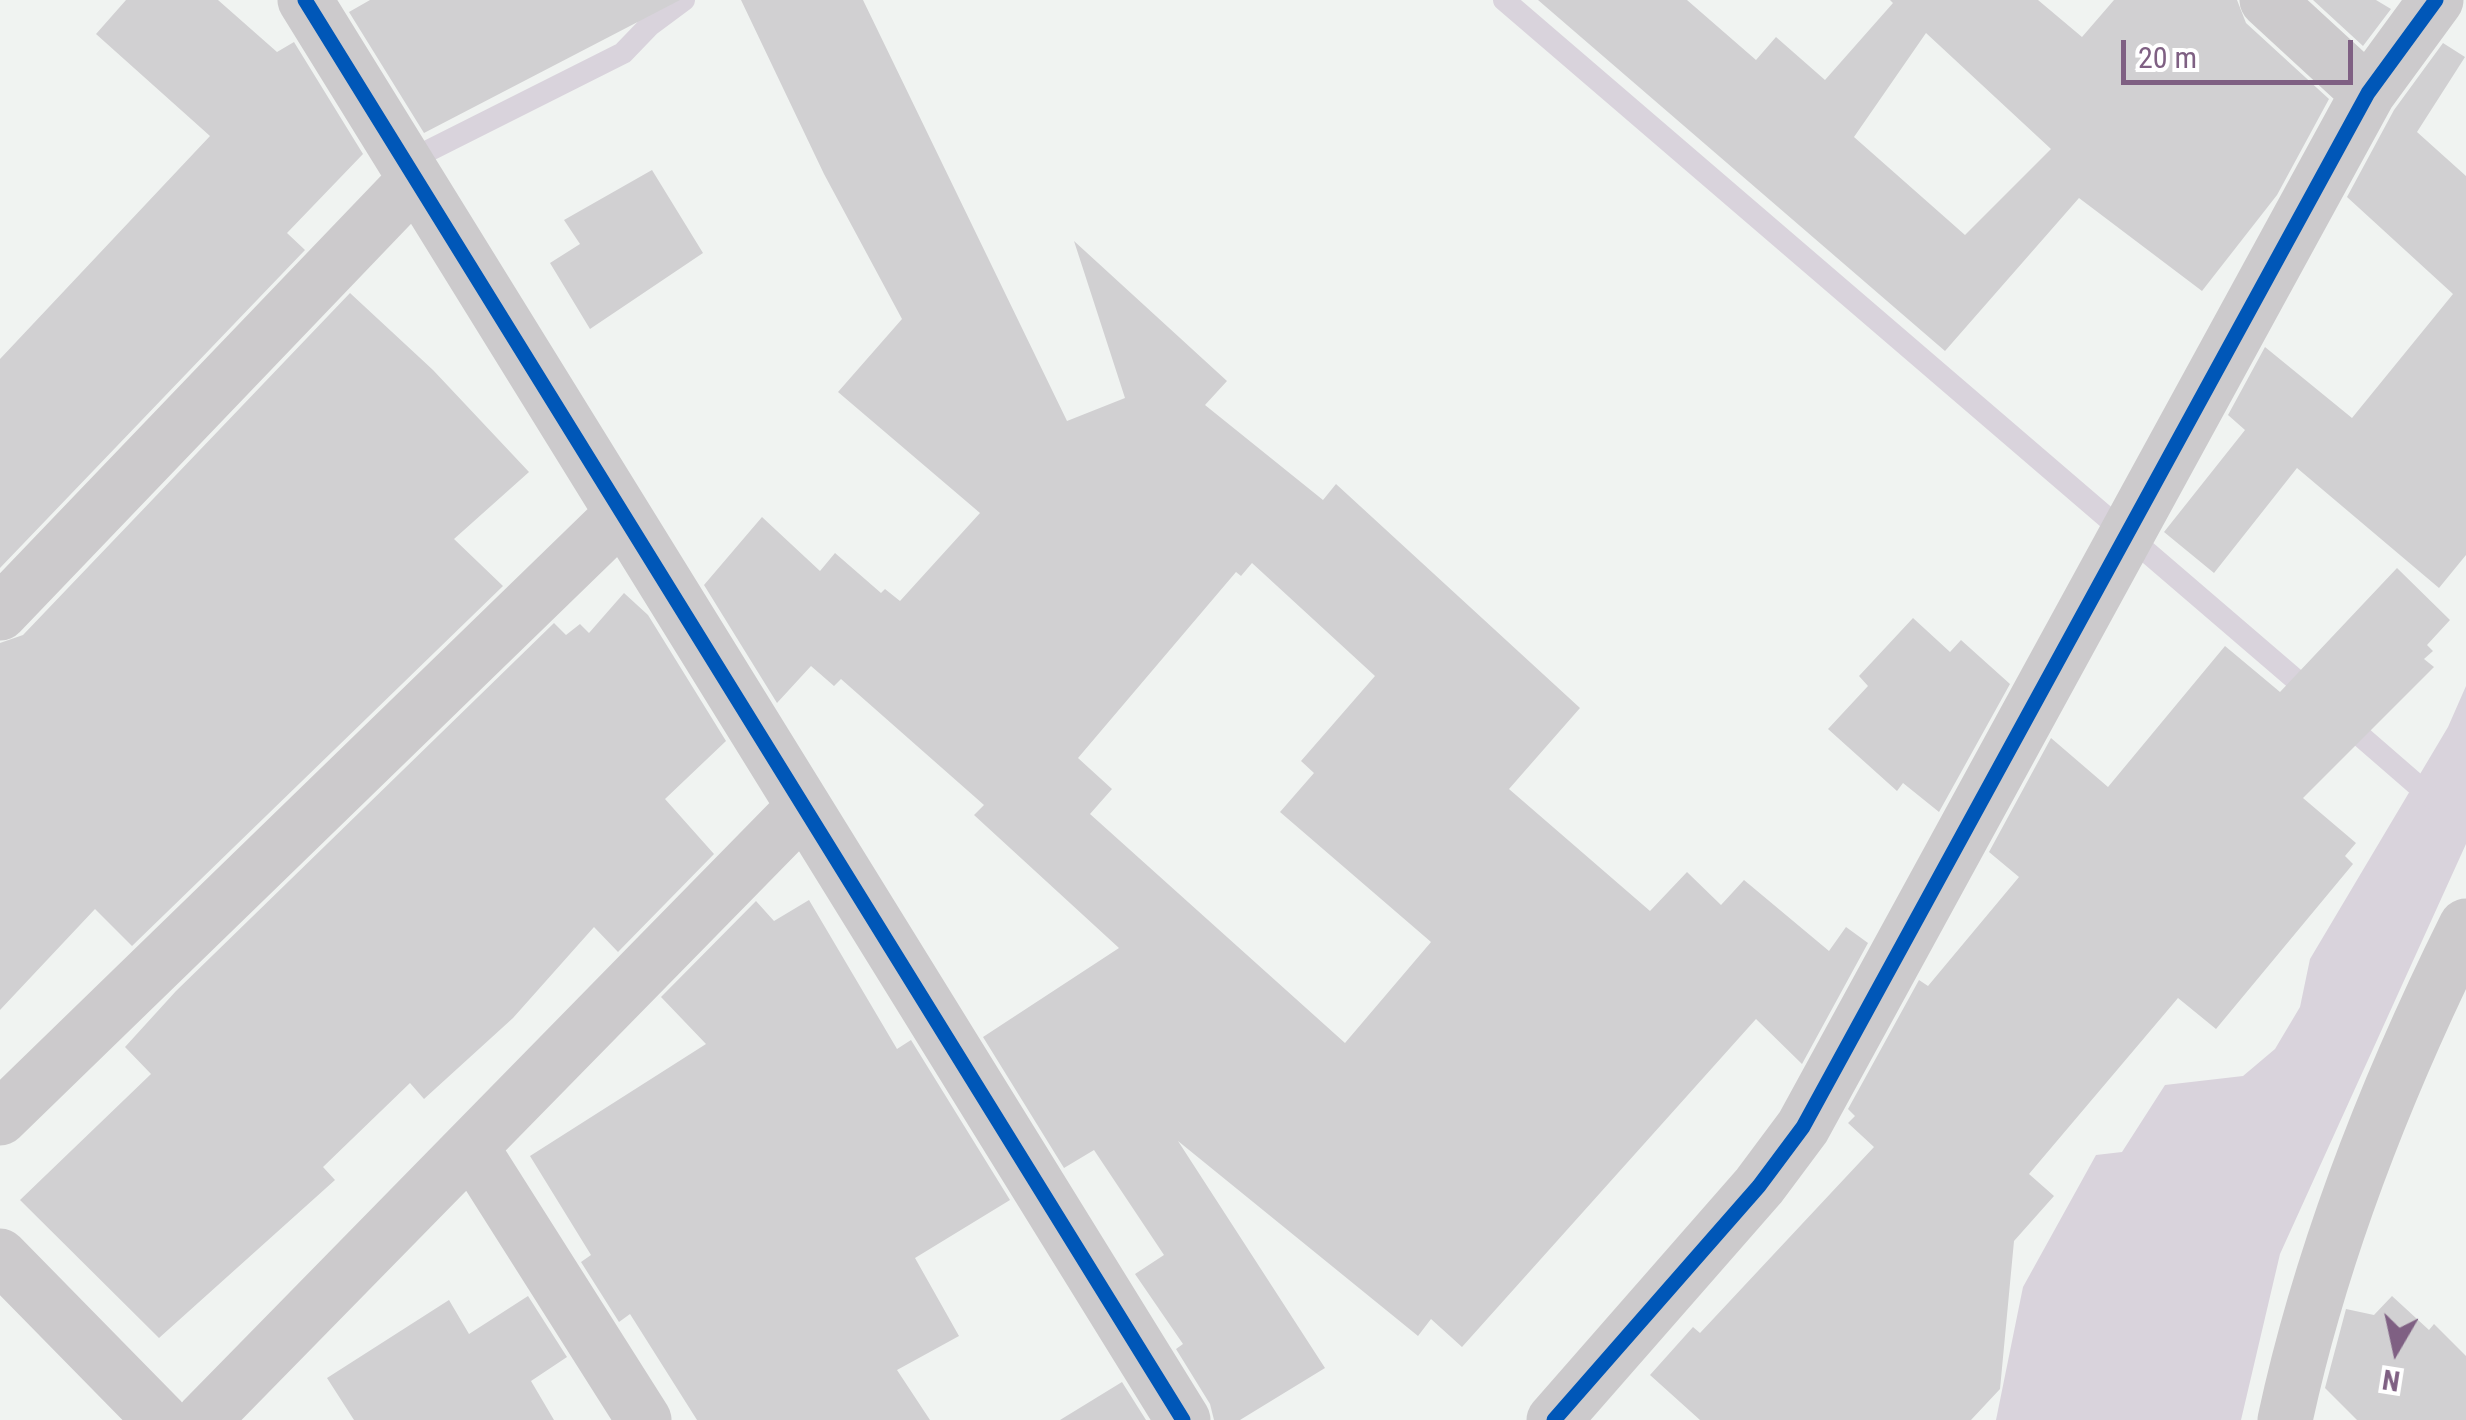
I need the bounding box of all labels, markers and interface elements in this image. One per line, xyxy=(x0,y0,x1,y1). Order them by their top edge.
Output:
scale bar xyxy=(2126,20,2358,82)
text: 20 m xyxy=(2138,40,2197,75)
north arrow xyxy=(2346,1300,2446,1400)
text: N xyxy=(2380,1362,2402,1398)

